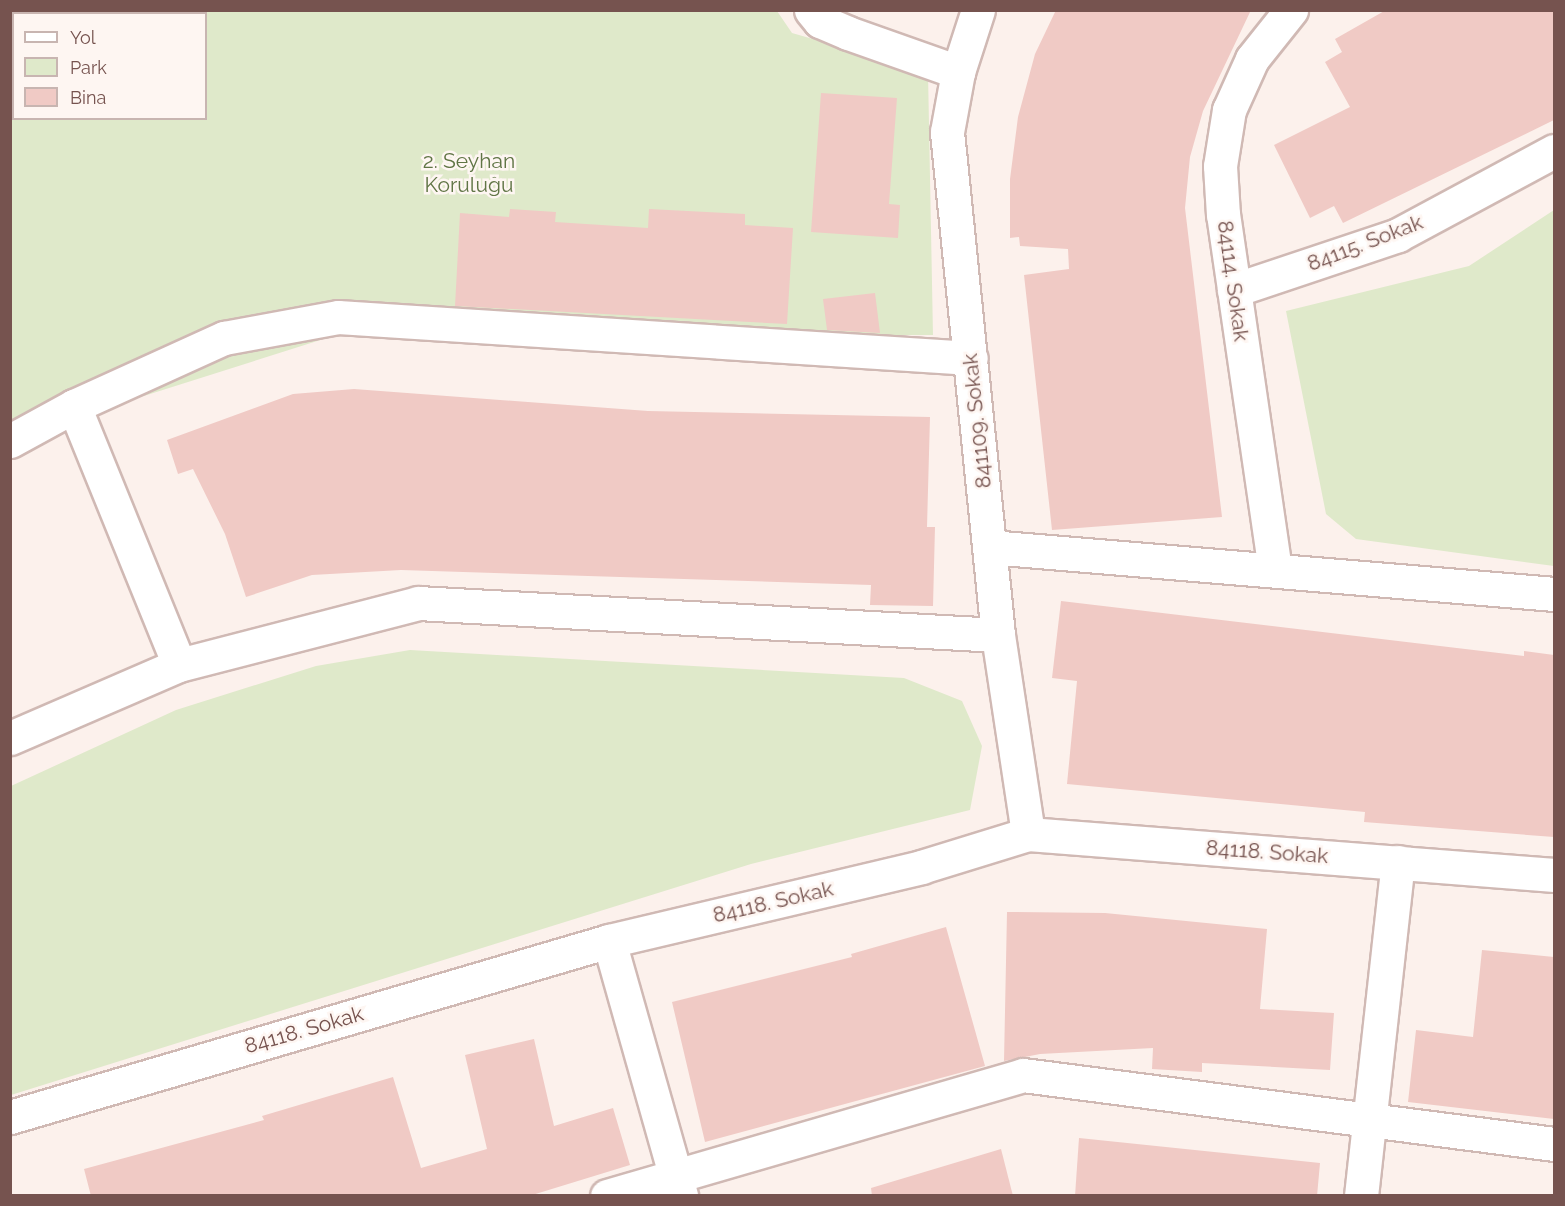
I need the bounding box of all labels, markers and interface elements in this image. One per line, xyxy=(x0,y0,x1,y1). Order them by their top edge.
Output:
legend xyxy=(12,12,207,120)
text: Yol xyxy=(70,27,96,48)
text: Park xyxy=(70,57,107,78)
text: Bina xyxy=(70,87,106,108)
park label: 2. Seyhan Koruluğu xyxy=(423,148,515,198)
street label: 84115. Sokak xyxy=(1304,209,1426,277)
street label: 84114. Sokak xyxy=(1212,219,1254,343)
street label: 841109. Sokak xyxy=(957,352,997,490)
street label: 84118. Sokak xyxy=(1205,835,1329,869)
street label: 84118. Sokak xyxy=(710,876,836,928)
street label: 84118. Sokak xyxy=(242,1001,366,1059)

